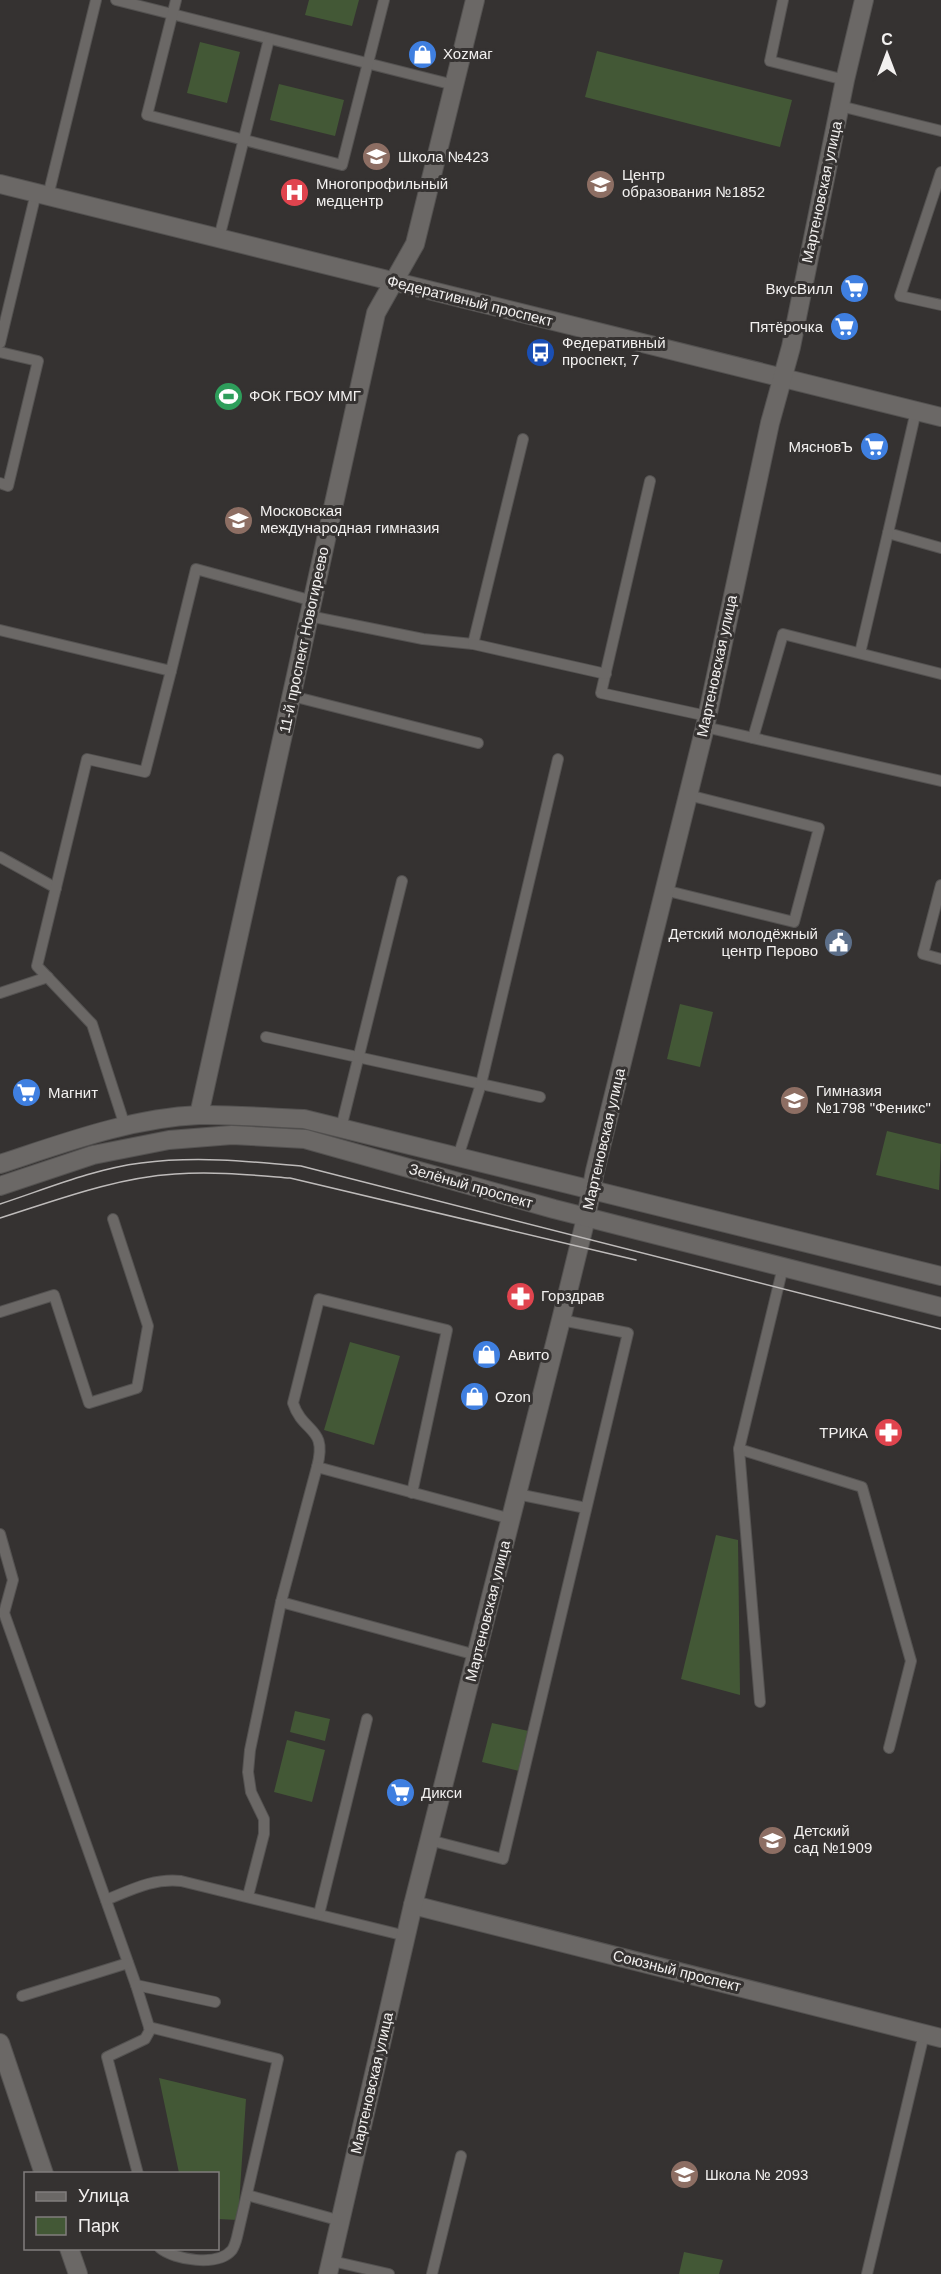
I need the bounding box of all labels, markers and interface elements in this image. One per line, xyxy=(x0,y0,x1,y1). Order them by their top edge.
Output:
north arrow xyxy=(857,24,917,84)
text: С xyxy=(881,31,893,48)
shop icon: Хоzмаг xyxy=(406,38,438,70)
place label: Хоzмаг xyxy=(443,45,493,62)
street label: Мартеновская улица xyxy=(798,119,845,264)
school or university icon: Школа №423 xyxy=(361,141,393,173)
place label: Школа №423 xyxy=(398,148,489,165)
place label: Центр образования №1852 xyxy=(622,166,765,200)
school or university icon: Центр образования №1852 xyxy=(585,168,617,200)
place label: Многопрофильный медцентр xyxy=(316,175,448,209)
hospital icon: Многопрофильный медцентр xyxy=(279,177,311,209)
street label: Федеративный проспект xyxy=(386,272,555,329)
supermarket icon: ВкусВилл xyxy=(838,273,870,305)
place label: ВкусВилл xyxy=(766,280,833,297)
supermarket icon: Пятёрочка xyxy=(828,311,860,343)
place label: Пятёрочка xyxy=(749,318,824,335)
place label: Федеративный проспект, 7 xyxy=(562,334,666,368)
bus stop icon: Федеративный проспект, 7 xyxy=(525,336,557,368)
sports icon: ФОК ГБОУ ММГ xyxy=(212,380,244,412)
place label: ФОК ГБОУ ММГ xyxy=(249,387,361,404)
supermarket icon: МясновЪ xyxy=(858,431,890,463)
place label: МясновЪ xyxy=(788,438,853,455)
place label: Московская международная гимназия xyxy=(260,502,439,536)
school or university icon: Московская международная гимназия xyxy=(223,504,255,536)
street label: 11-й проспект Новогиреево xyxy=(275,545,332,735)
street label: Мартеновская улица xyxy=(693,593,740,738)
place label: Детский молодёжный центр Перово xyxy=(668,925,818,959)
public building icon: Детский молодёжный центр Перово xyxy=(823,927,855,959)
street label: Мартеновская улица xyxy=(579,1066,628,1211)
supermarket icon: Магнит xyxy=(11,1077,43,1109)
place label: Гимназия №1798 "Феникс" xyxy=(816,1082,931,1116)
place label: Магнит xyxy=(48,1084,98,1101)
school or university icon: Гимназия №1798 "Феникс" xyxy=(779,1084,811,1116)
street label: Зелёный проспект xyxy=(407,1160,535,1211)
pharmacy icon: Горздрав xyxy=(504,1280,536,1312)
place label: Горздрав xyxy=(541,1287,605,1304)
shop icon: Авито xyxy=(471,1339,503,1371)
place label: Авито xyxy=(508,1346,549,1363)
shop icon: Ozon xyxy=(458,1381,490,1413)
place label: Ozon xyxy=(495,1388,531,1405)
pharmacy icon: ТРИКА xyxy=(873,1417,905,1449)
place label: ТРИКА xyxy=(819,1424,868,1441)
street label: Мартеновская улица xyxy=(462,1538,513,1683)
supermarket icon: Дикси xyxy=(384,1777,416,1809)
place label: Дикси xyxy=(421,1784,462,1801)
place label: Детский сад №1909 xyxy=(794,1822,872,1856)
school or university icon: Детский сад №1909 xyxy=(757,1824,789,1856)
street label: Союзный проспект xyxy=(611,1946,743,1995)
street label: Мартеновская улица xyxy=(347,2010,396,2155)
school or university icon: Школа № 2093 xyxy=(668,2159,700,2191)
place label: Школа № 2093 xyxy=(705,2166,808,2183)
legend xyxy=(24,2172,219,2250)
text: Улица xyxy=(78,2186,130,2206)
text: Парк xyxy=(78,2216,119,2236)

